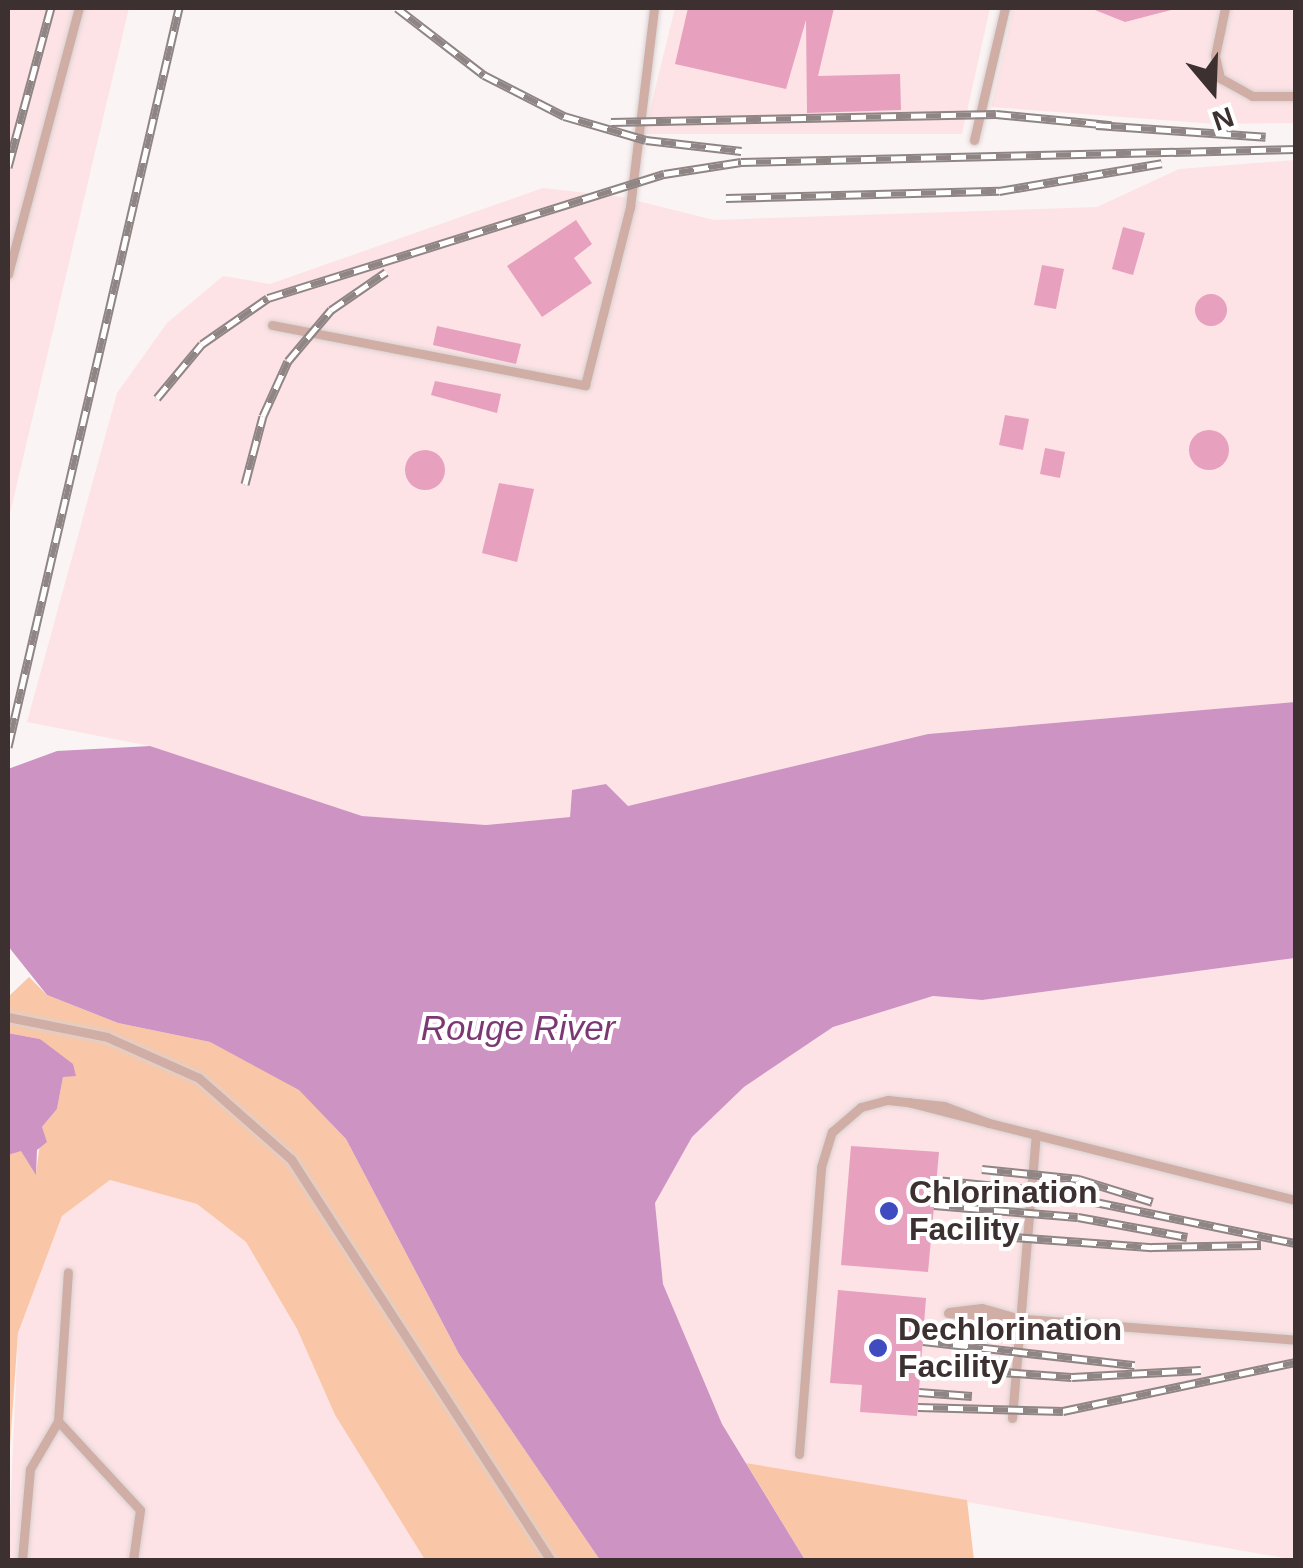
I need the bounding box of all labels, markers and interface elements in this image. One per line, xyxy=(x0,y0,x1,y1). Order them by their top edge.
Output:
north arrow xyxy=(1163,40,1263,140)
text: N xyxy=(1208,101,1238,137)
water label: Rouge River xyxy=(421,1007,615,1049)
place label: Chlorination Facility xyxy=(909,1174,1097,1249)
marker: Chlorination Facility xyxy=(878,1200,900,1222)
place label: Dechlorination Facility xyxy=(898,1311,1122,1386)
marker: Dechlorination Facility xyxy=(867,1337,889,1359)

